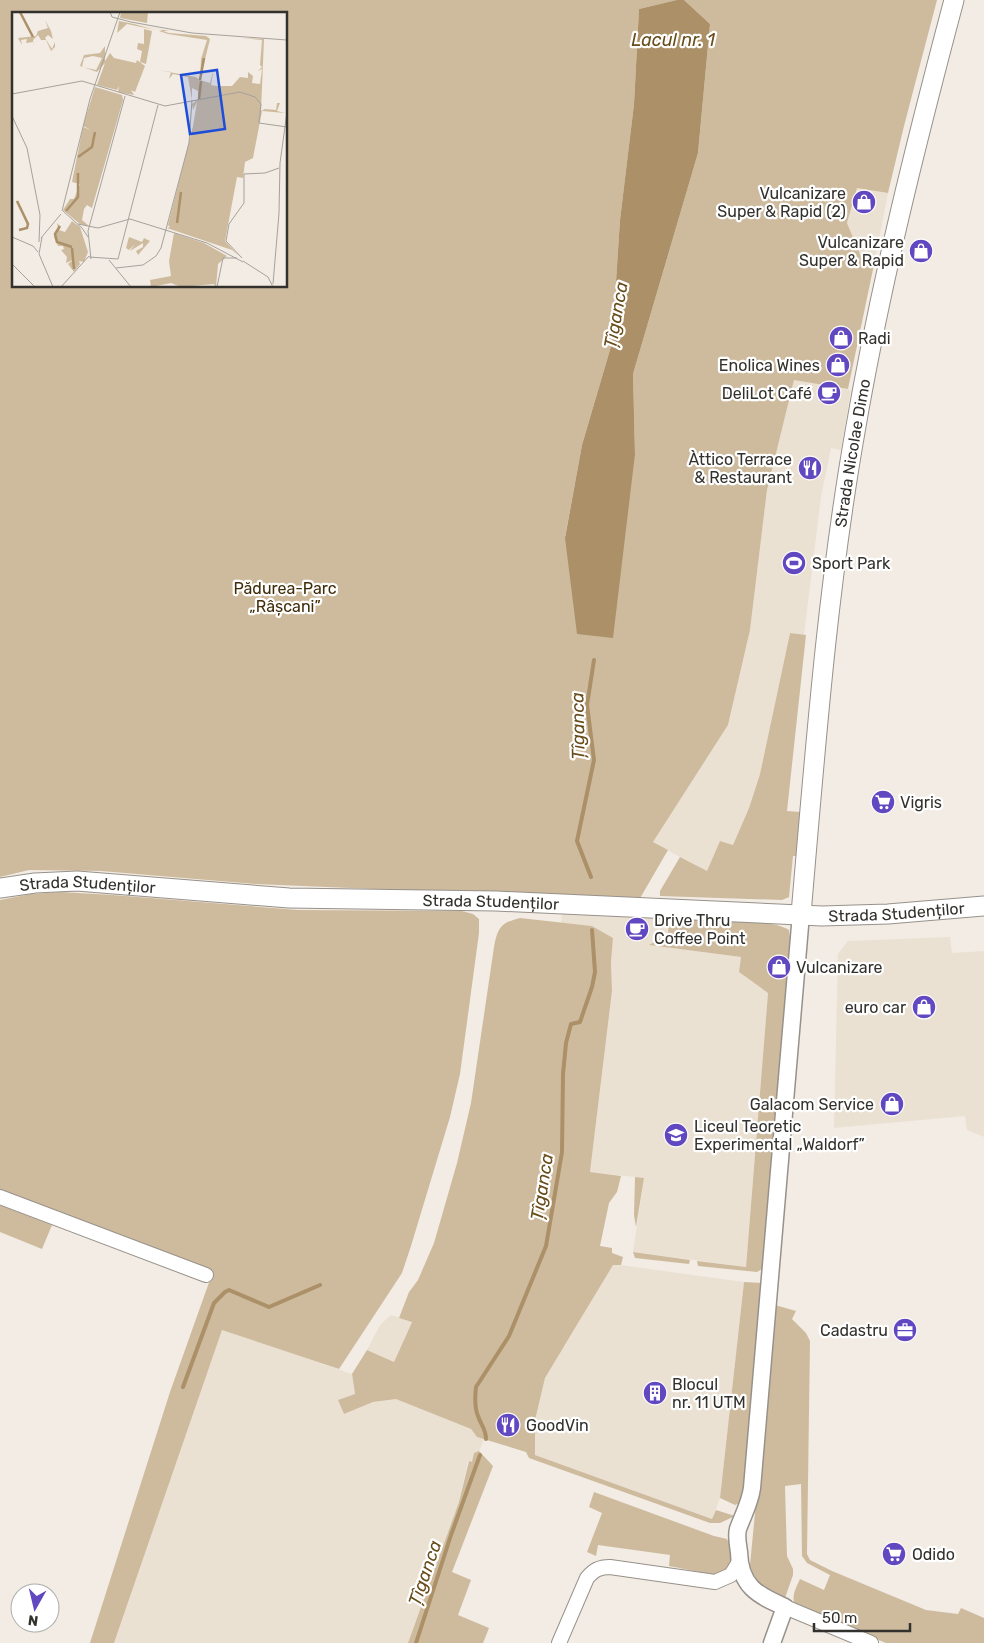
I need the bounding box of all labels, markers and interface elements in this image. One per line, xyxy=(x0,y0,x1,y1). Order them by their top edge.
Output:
inset map xyxy=(12,12,288,288)
water label: Lacul nr. 1 xyxy=(631,29,715,51)
place label: Vulcanizare Super & Rapid (2) xyxy=(717,184,846,221)
shop icon: Vulcanizare Super & Rapid (2) xyxy=(851,189,877,215)
place label: Vulcanizare Super & Rapid xyxy=(799,233,904,270)
shop icon: Vulcanizare Super & Rapid xyxy=(908,238,934,264)
water label: Țîganca xyxy=(599,279,633,350)
shop icon: Radi xyxy=(828,325,854,351)
place label: Radi xyxy=(858,329,891,348)
shop icon: Enolica Wines xyxy=(825,352,851,378)
place label: Enolica Wines xyxy=(719,356,820,375)
street label: Strada Nicolae Dimo xyxy=(831,377,874,528)
cafe icon: DeliLot Café xyxy=(816,380,842,406)
place label: DeliLot Café xyxy=(722,384,812,403)
place label: Àttico Terrace & Restaurant xyxy=(688,450,792,487)
restaurant icon: Àttico Terrace & Restaurant xyxy=(797,455,823,481)
sports icon: Sport Park xyxy=(781,550,807,576)
place label: Sport Park xyxy=(812,554,891,573)
park label: Pădurea-Parc „Râșcani” xyxy=(233,579,337,616)
water label: Țîganca xyxy=(566,692,590,760)
supermarket icon: Vigris xyxy=(870,789,896,815)
place label: Vigris xyxy=(900,793,942,812)
street label: Strada Studenților xyxy=(18,871,156,897)
street label: Strada Studenților xyxy=(422,890,560,913)
street label: Strada Studenților xyxy=(828,898,965,925)
place label: Drive Thru Coffee Point xyxy=(654,911,746,948)
cafe icon: Drive Thru Coffee Point xyxy=(624,916,650,942)
shop icon: Vulcanizare xyxy=(766,954,792,980)
place label: Vulcanizare xyxy=(796,958,883,977)
shop icon: euro car xyxy=(911,994,937,1020)
place label: euro car xyxy=(845,998,906,1017)
shop icon: Galacom Service xyxy=(879,1091,905,1117)
place label: Galacom Service xyxy=(750,1095,874,1114)
place label: Liceul Teoretic Experimental „Waldorf” xyxy=(694,1117,865,1154)
school or university icon: Liceul Teoretic Experimental „Waldorf” xyxy=(663,1122,689,1148)
water label: Țîganca xyxy=(526,1151,558,1222)
office icon: Cadastru xyxy=(892,1317,918,1343)
place label: Cadastru xyxy=(820,1321,888,1340)
place label: Blocul nr. 11 UTM xyxy=(672,1375,746,1412)
building icon: Blocul nr. 11 UTM xyxy=(642,1380,668,1406)
restaurant icon: GoodVin xyxy=(495,1412,521,1438)
place label: GoodVin xyxy=(526,1416,589,1435)
water label: Țîganca xyxy=(404,1537,447,1609)
supermarket icon: Odido xyxy=(881,1541,907,1567)
place label: Odido xyxy=(912,1545,955,1564)
north arrow xyxy=(10,1583,60,1633)
scale bar xyxy=(814,1600,910,1632)
text: 50 m xyxy=(822,1609,857,1627)
text: N xyxy=(27,1611,39,1629)

